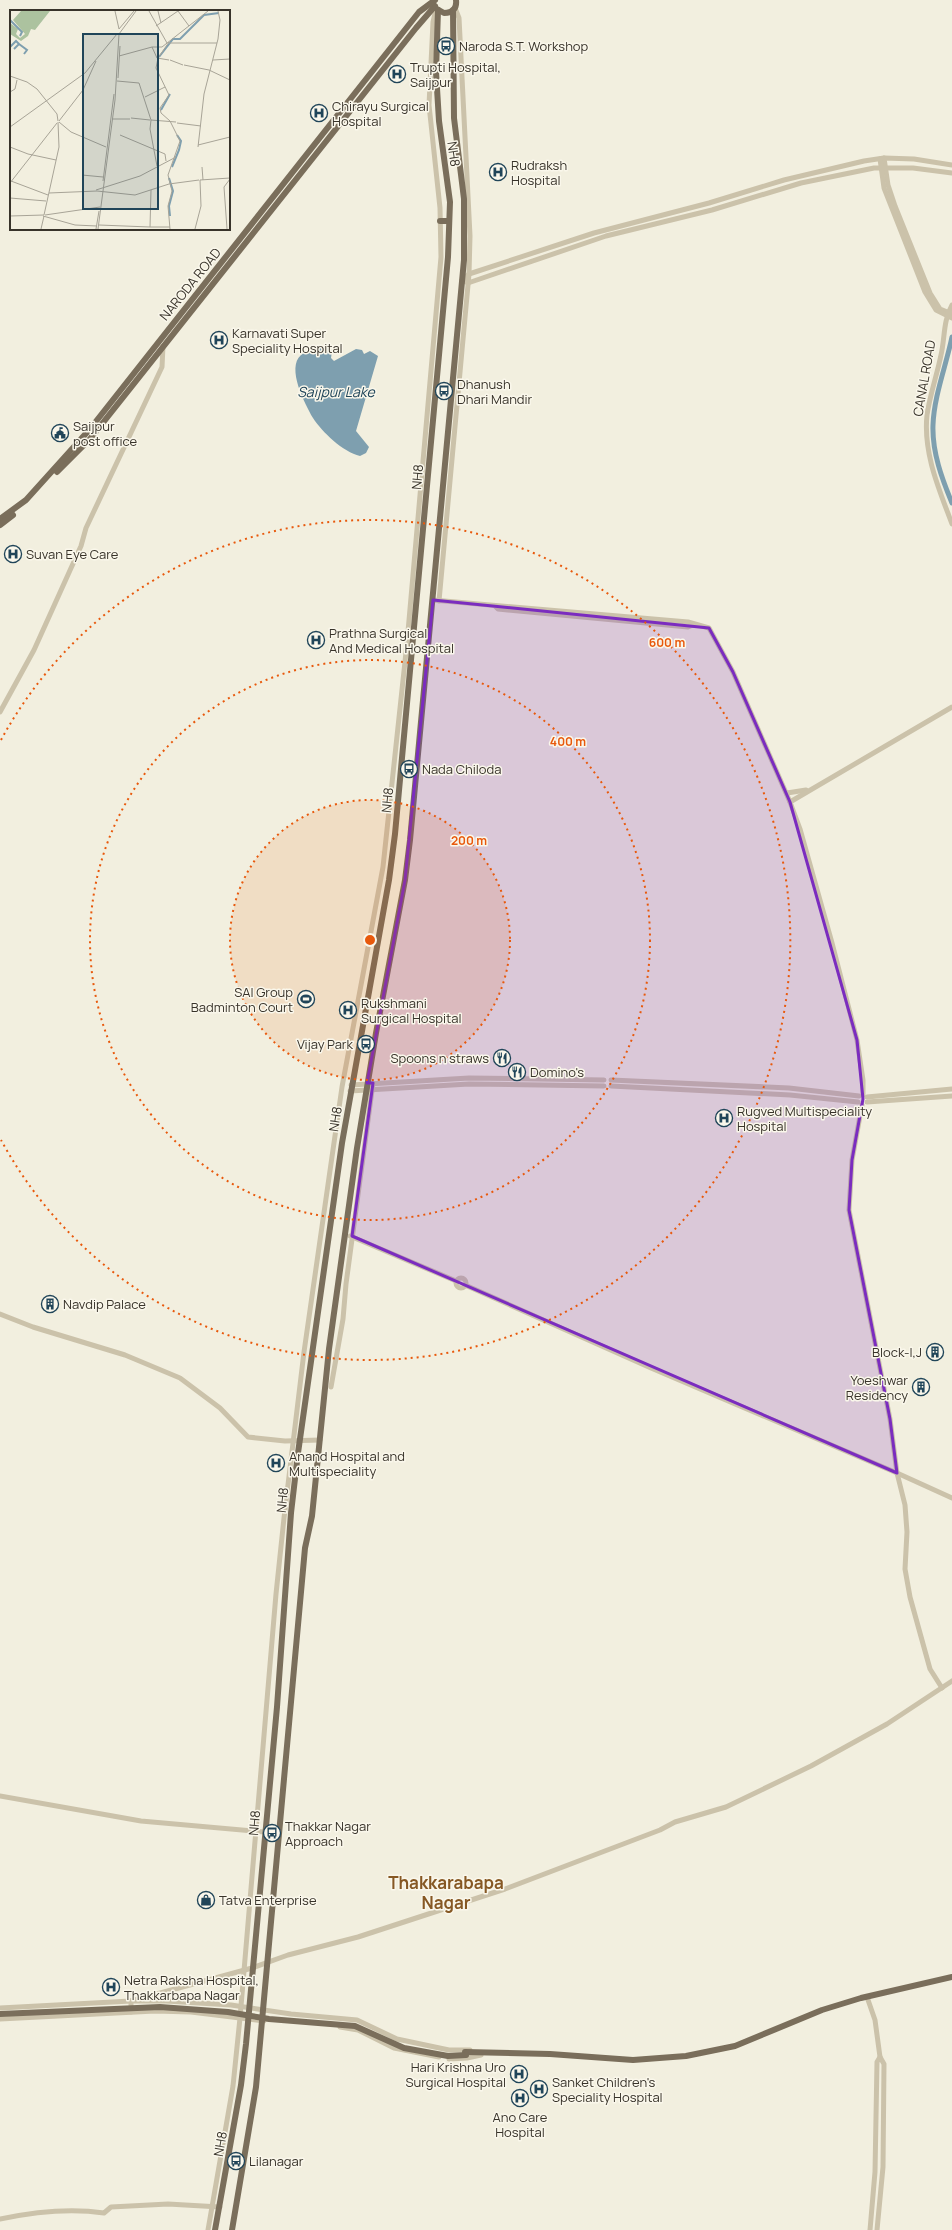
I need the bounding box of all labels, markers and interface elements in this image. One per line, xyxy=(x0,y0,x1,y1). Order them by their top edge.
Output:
inset map xyxy=(10,10,230,230)
bus stop icon: Naroda S.T. Workshop xyxy=(436,36,456,56)
place label: Naroda S.T. Workshop xyxy=(459,37,589,55)
place label: Trupti Hospital, Saijpur xyxy=(410,58,501,91)
hospital icon: Trupti Hospital, Saijpur xyxy=(387,64,407,84)
place label: Chirayu Surgical Hospital xyxy=(332,97,429,130)
hospital icon: Chirayu Surgical Hospital xyxy=(309,103,329,123)
street label: NH8 xyxy=(443,140,465,168)
place label: Rudraksh Hospital xyxy=(511,156,567,189)
hospital icon: Rudraksh Hospital xyxy=(488,162,508,182)
street label: NARODA ROAD xyxy=(155,244,225,324)
place label: Karnavati Super Speciality Hospital xyxy=(232,324,343,357)
hospital icon: Karnavati Super Speciality Hospital xyxy=(209,330,229,350)
street label: CANAL ROAD xyxy=(908,338,940,418)
place label: Dhanush Dhari Mandir xyxy=(457,375,533,408)
bus stop icon: Dhanush Dhari Mandir xyxy=(434,381,454,401)
water label: Saijpur Lake xyxy=(297,382,376,401)
place label: Saijpur post office xyxy=(73,417,137,450)
public building icon: Saijpur post office xyxy=(50,423,70,443)
street label: NH8 xyxy=(407,464,427,490)
hospital icon: Suvan Eye Care xyxy=(3,544,23,564)
place label: Suvan Eye Care xyxy=(26,545,119,563)
place label: Prathna Surgical And Medical Hospital xyxy=(329,624,454,657)
hospital icon: Prathna Surgical And Medical Hospital xyxy=(306,630,326,650)
text: 600 m xyxy=(649,634,685,651)
text: 400 m xyxy=(550,733,586,750)
bus stop icon: Nada Chiloda xyxy=(399,759,419,779)
place label: Nada Chiloda xyxy=(422,760,501,778)
street label: NH8 xyxy=(377,786,397,814)
text: 200 m xyxy=(451,832,487,849)
centre of rings xyxy=(363,933,377,947)
place label: SAI Group Badminton Court xyxy=(191,983,293,1016)
sports icon: SAI Group Badminton Court xyxy=(296,989,316,1009)
place label: Rukshmani Surgical Hospital xyxy=(361,994,461,1027)
hospital icon: Rukshmani Surgical Hospital xyxy=(338,1000,358,1020)
bus stop icon: Vijay Park xyxy=(356,1034,376,1054)
place label: Vijay Park xyxy=(297,1035,354,1053)
restaurant icon: Spoons n straws xyxy=(492,1048,512,1068)
place label: Spoons n straws xyxy=(390,1049,489,1067)
restaurant icon: Domino's xyxy=(507,1062,527,1082)
place label: Domino's xyxy=(530,1063,584,1081)
place label: Rugved Multispeciality Hospital xyxy=(737,1102,872,1135)
street label: NH8 xyxy=(324,1105,346,1133)
hospital icon: Rugved Multispeciality Hospital xyxy=(714,1108,734,1128)
building icon: Navdip Palace xyxy=(40,1294,60,1314)
place label: Navdip Palace xyxy=(63,1295,146,1313)
building icon: Block-I,J xyxy=(925,1342,945,1362)
place label: Block-I,J xyxy=(872,1343,922,1361)
place label: Yoeshwar Residency xyxy=(846,1371,908,1404)
building icon: Yoeshwar Residency xyxy=(911,1377,931,1397)
place label: Anand Hospital and Multispeciality xyxy=(289,1447,405,1480)
hospital icon: Anand Hospital and Multispeciality xyxy=(266,1453,286,1473)
street label: NH8 xyxy=(272,1486,292,1514)
street label: NH8 xyxy=(244,1810,264,1836)
place label: Thakkar Nagar Approach xyxy=(285,1817,371,1850)
bus stop icon: Thakkar Nagar Approach xyxy=(262,1823,282,1843)
district label: Thakkarabapa Nagar xyxy=(388,1871,504,1914)
shop icon: Tatva Enterprise xyxy=(196,1890,216,1910)
place label: Tatva Enterprise xyxy=(219,1891,317,1909)
place label: Netra Raksha Hospital, Thakkarbapa Nagar xyxy=(124,1971,259,2004)
hospital icon: Netra Raksha Hospital, Thakkarbapa Nagar xyxy=(101,1977,121,1997)
place label: Hari Krishna Uro Surgical Hospital xyxy=(406,2058,506,2091)
hospital icon: Hari Krishna Uro Surgical Hospital xyxy=(509,2064,529,2084)
place label: Sanket Children's Speciality Hospital xyxy=(552,2073,663,2106)
hospital icon: Sanket Children's Speciality Hospital xyxy=(529,2079,549,2099)
hospital icon: Ano Care Hospital xyxy=(510,2088,530,2108)
place label: Ano Care Hospital xyxy=(493,2108,548,2141)
street label: NH8 xyxy=(209,2130,231,2158)
bus stop icon: Lilanagar xyxy=(226,2151,246,2171)
place label: Lilanagar xyxy=(249,2152,304,2170)

